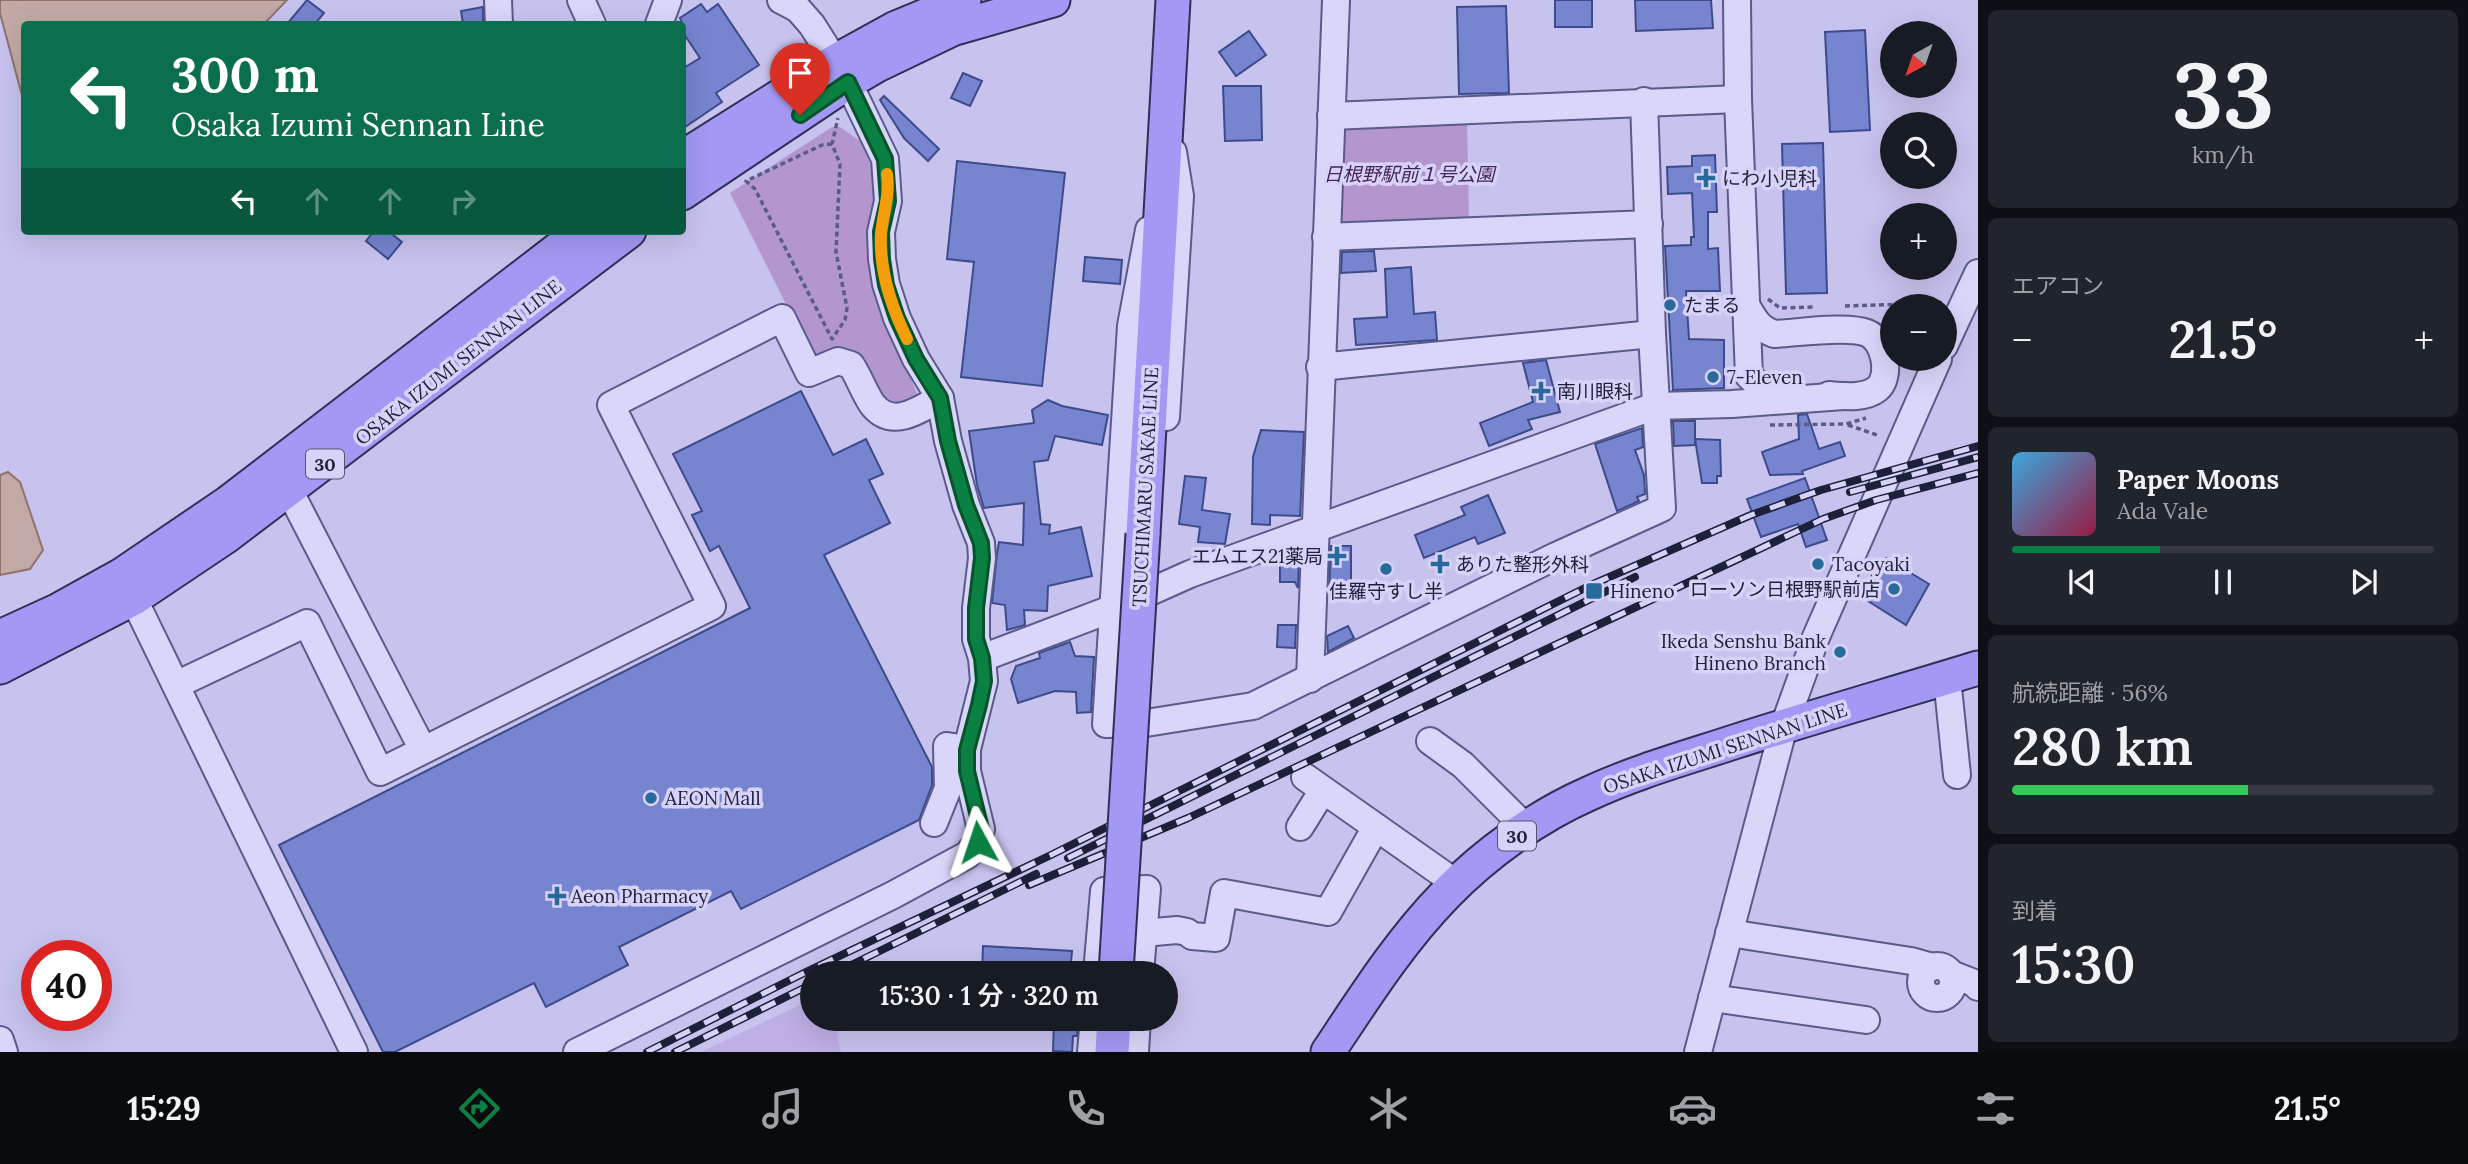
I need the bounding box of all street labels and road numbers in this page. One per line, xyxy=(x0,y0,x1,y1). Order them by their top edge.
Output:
street label: OSAKA IZUMI SENNAN LINE xyxy=(350,274,566,450)
street label: TSUCHIMARU SAKAE LINE xyxy=(1127,367,1163,607)
road number: 30 xyxy=(306,450,344,478)
street label: OSAKA IZUMI SENNAN LINE xyxy=(1600,697,1850,799)
road number: 30 xyxy=(1498,822,1536,850)

